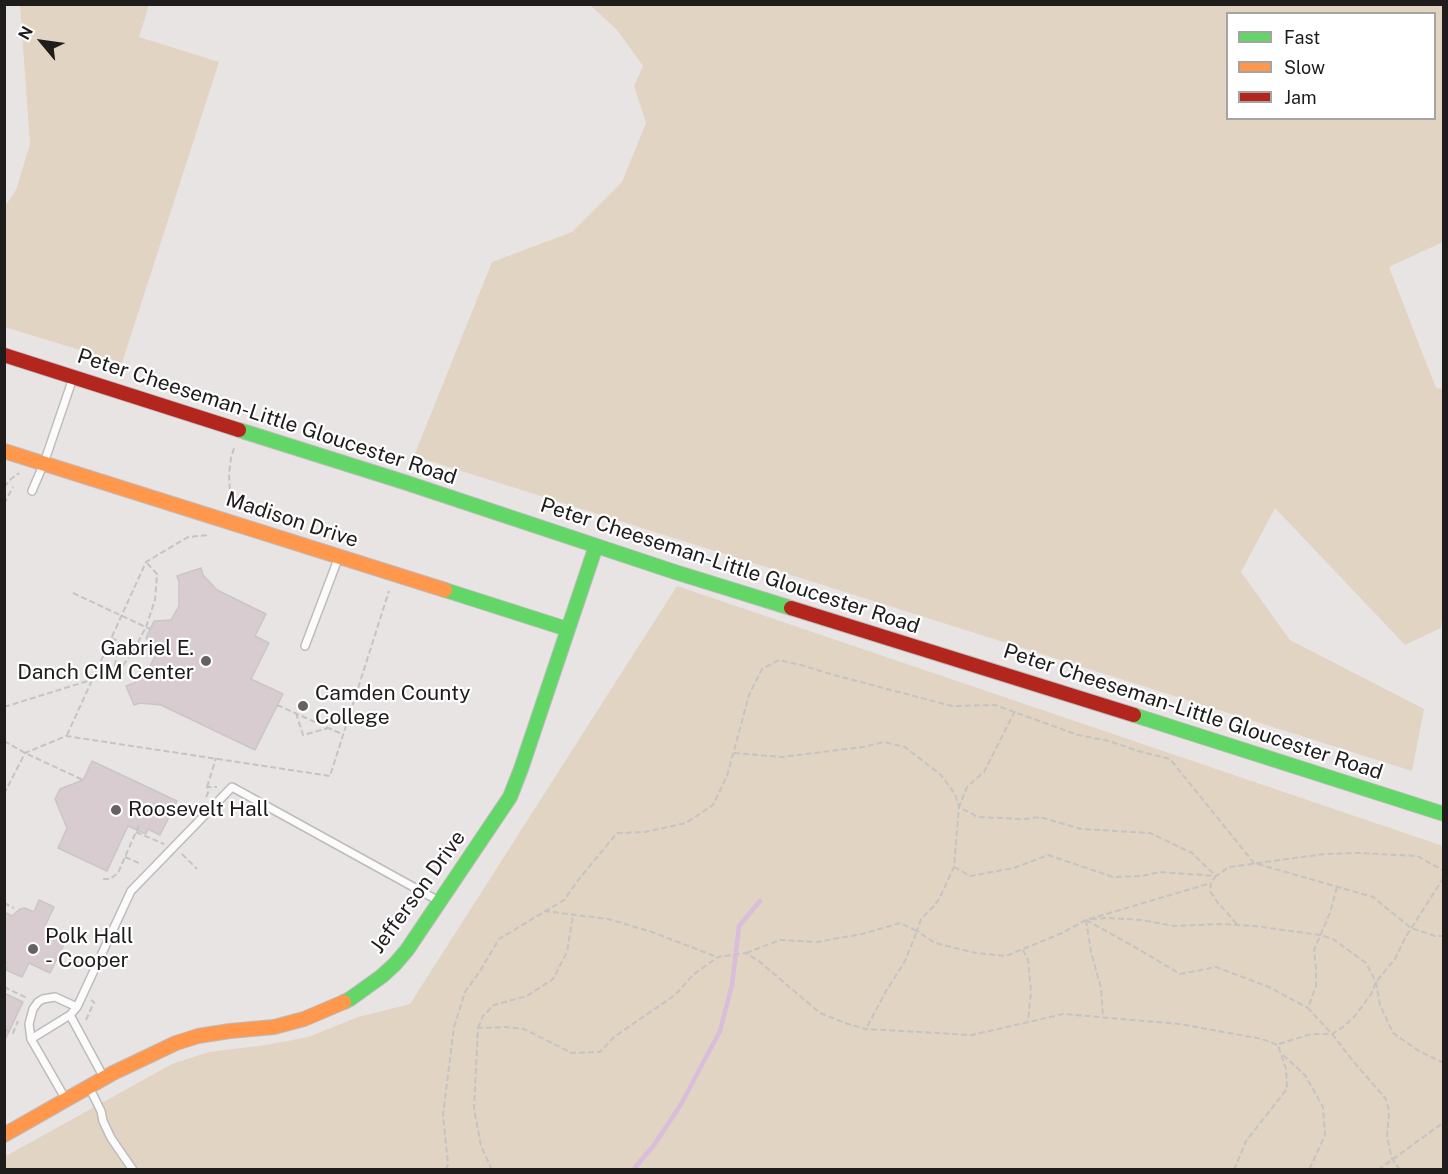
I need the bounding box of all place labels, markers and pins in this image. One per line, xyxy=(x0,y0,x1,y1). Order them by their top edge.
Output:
place label: Gabriel E. Danch CIM Center xyxy=(17,636,194,686)
marker: Gabriel E. Danch CIM Center xyxy=(199,654,213,668)
place label: Camden County College xyxy=(315,681,470,731)
marker: Camden County College xyxy=(296,699,310,713)
place label: Roosevelt Hall xyxy=(128,797,269,823)
marker: Roosevelt Hall xyxy=(109,803,123,817)
place label: Polk Hall - Cooper xyxy=(45,924,133,974)
marker: Polk Hall - Cooper xyxy=(26,942,40,956)

